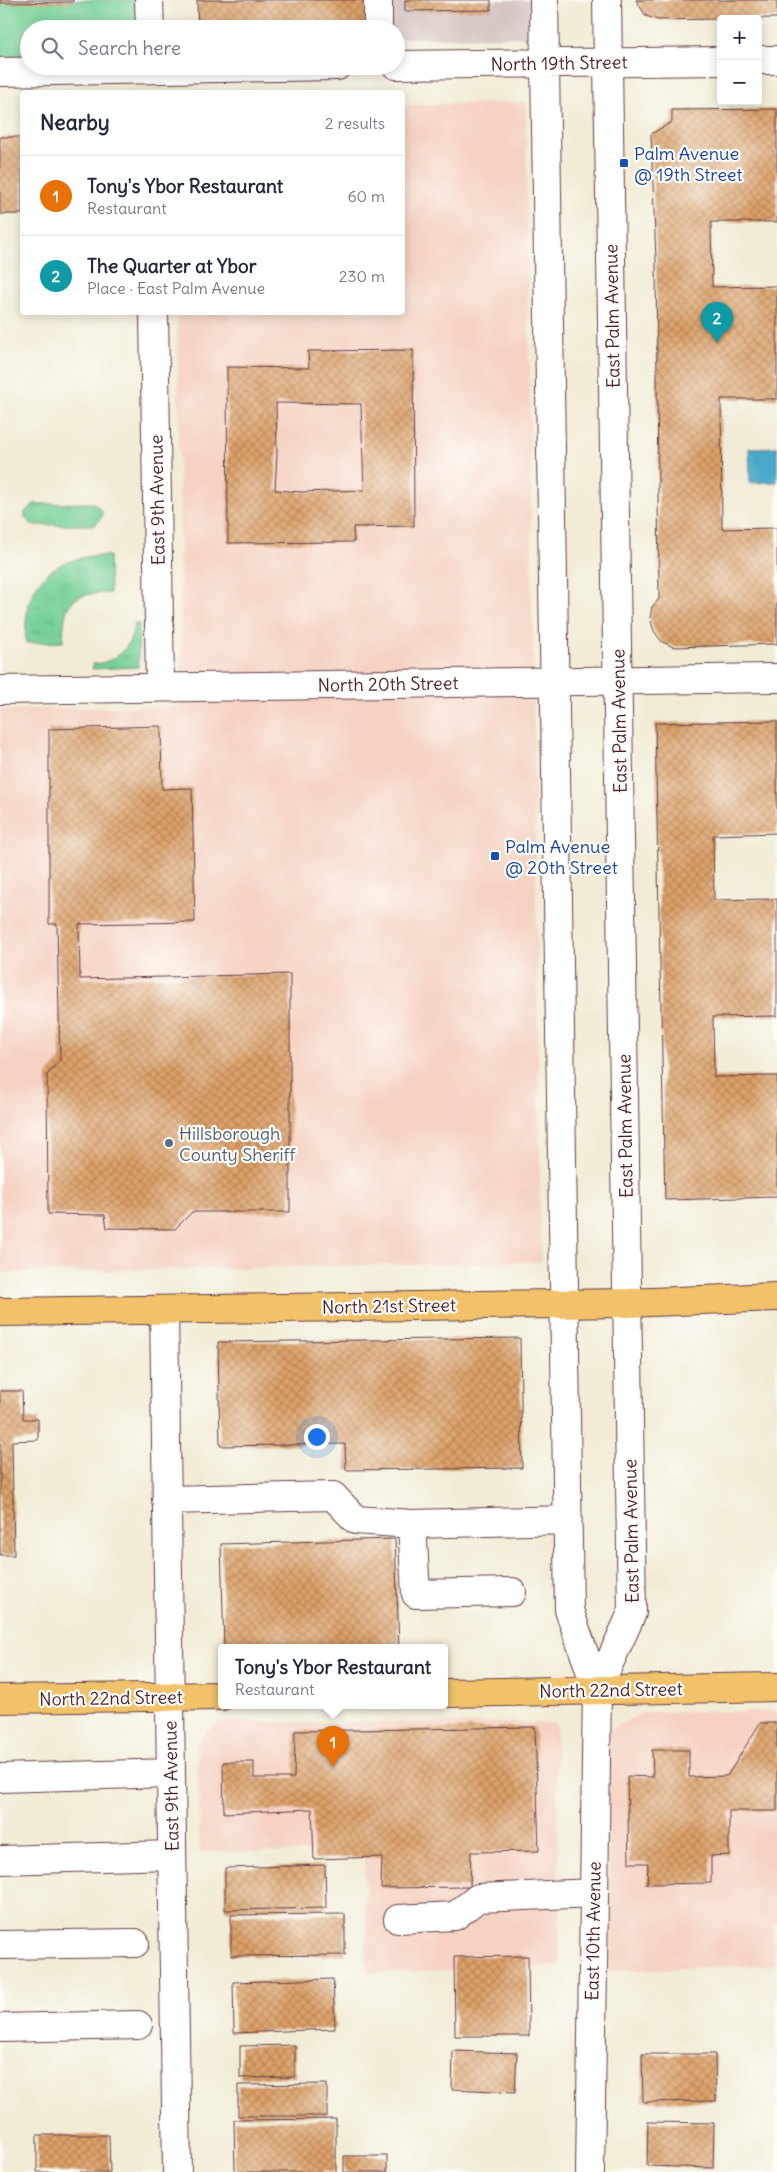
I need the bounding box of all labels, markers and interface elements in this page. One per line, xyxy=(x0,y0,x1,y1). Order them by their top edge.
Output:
map controls xyxy=(717,15,762,105)
button: + xyxy=(717,15,762,60)
search box xyxy=(20,20,405,75)
icon: search xyxy=(38,34,66,62)
text: Search here xyxy=(78,36,181,60)
street label: North 19th Street xyxy=(490,50,628,76)
button: − xyxy=(717,60,762,105)
text: Nearby xyxy=(40,109,110,136)
text: 2 results xyxy=(325,113,385,133)
place label: Palm Avenue @ 19th Street xyxy=(634,142,743,186)
marker: Palm Avenue @ 19th Street xyxy=(618,157,630,169)
text: Tony's Ybor Restaurant xyxy=(87,174,283,198)
text: 1 xyxy=(53,186,59,206)
text: 60 m xyxy=(347,186,385,206)
text: Restaurant xyxy=(87,198,167,218)
street label: East Palm Avenue xyxy=(599,244,625,388)
text: The Quarter at Ybor xyxy=(87,254,257,278)
text: 2 xyxy=(52,266,60,286)
text: 230 m xyxy=(339,266,385,286)
text: Place · East Palm Avenue xyxy=(87,278,265,298)
pin: 2 xyxy=(701,302,733,343)
street label: East 9th Avenue xyxy=(144,435,170,565)
street label: East Palm Avenue xyxy=(606,649,632,793)
street label: North 20th Street xyxy=(317,671,459,697)
place label: Palm Avenue @ 20th Street xyxy=(505,835,618,879)
marker: Palm Avenue @ 20th Street xyxy=(489,850,501,862)
street label: East Palm Avenue xyxy=(612,1054,638,1198)
place label: Hillsborough County Sheriff xyxy=(179,1122,296,1166)
marker: Hillsborough County Sheriff xyxy=(163,1137,175,1149)
street label: North 21st Street xyxy=(322,1293,456,1319)
your location xyxy=(304,1424,330,1450)
street label: East Palm Avenue xyxy=(618,1459,644,1603)
popup xyxy=(218,1644,448,1709)
text: Tony's Ybor Restaurant xyxy=(235,1655,431,1679)
street label: North 22nd Street xyxy=(539,1677,683,1703)
text: Restaurant xyxy=(235,1679,314,1699)
street label: North 22nd Street xyxy=(39,1685,183,1711)
street label: East 9th Avenue xyxy=(158,1721,184,1851)
pin: 1 xyxy=(317,1726,349,1767)
street label: East 10th Avenue xyxy=(580,1861,606,2001)

